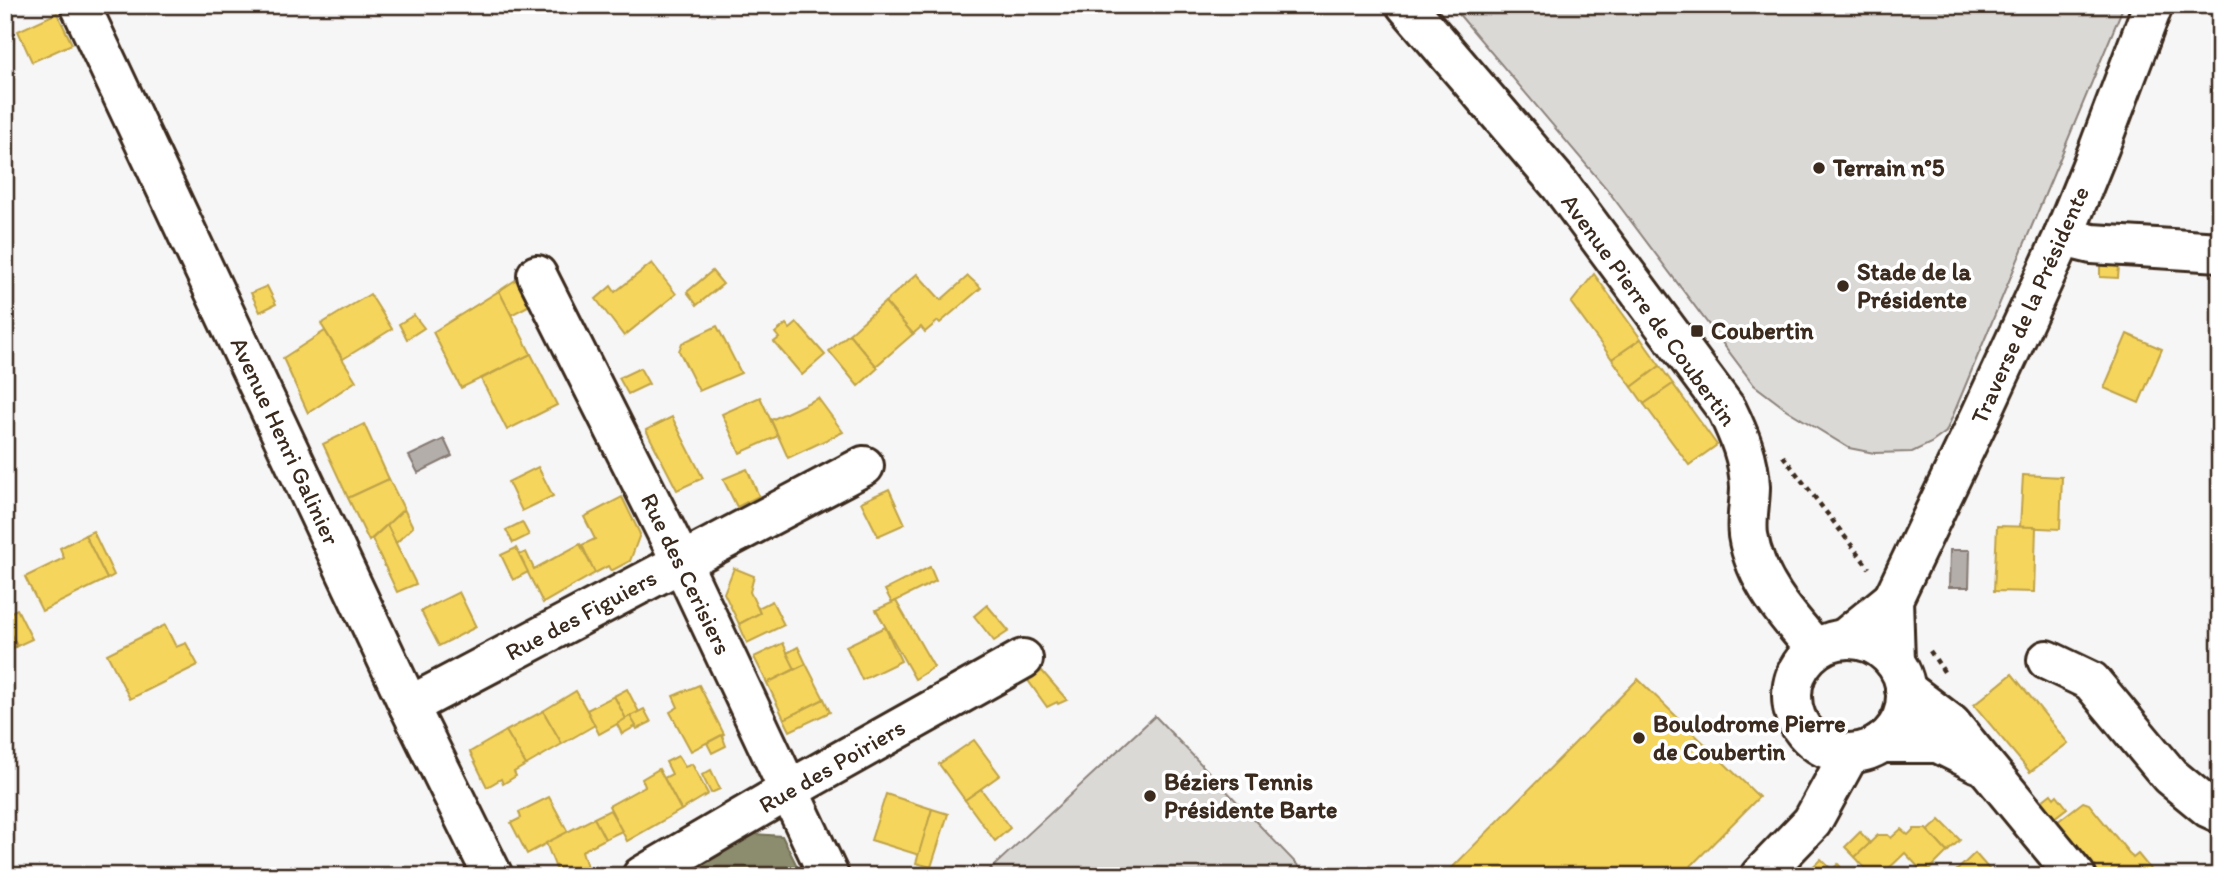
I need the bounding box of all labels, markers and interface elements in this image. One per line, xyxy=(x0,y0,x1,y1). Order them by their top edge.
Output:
place label: Terrain n°5 xyxy=(1832,153,1945,182)
marker: Terrain n°5 xyxy=(1811,160,1827,176)
street label: Traverse de la Présidente xyxy=(1964,181,2095,428)
street label: Avenue Pierre de Coubertin xyxy=(1555,188,1744,432)
place label: Stade de la Présidente xyxy=(1857,257,1971,314)
marker: Stade de la Présidente xyxy=(1835,278,1851,294)
place label: Coubertin xyxy=(1711,316,1814,345)
marker: Coubertin xyxy=(1689,323,1705,339)
street label: Avenue Henri Galinier xyxy=(225,332,347,550)
street label: Rue des Cerisiers xyxy=(635,488,738,659)
street label: Rue des Figuiers xyxy=(500,563,661,667)
place label: Boulodrome Pierre de Coubertin xyxy=(1653,709,1846,766)
street label: Rue des Poiriers xyxy=(753,712,910,819)
marker: Boulodrome Pierre de Coubertin xyxy=(1631,730,1647,746)
place label: Béziers Tennis Présidente Barte xyxy=(1164,767,1337,824)
marker: Béziers Tennis Présidente Barte xyxy=(1142,788,1158,804)

